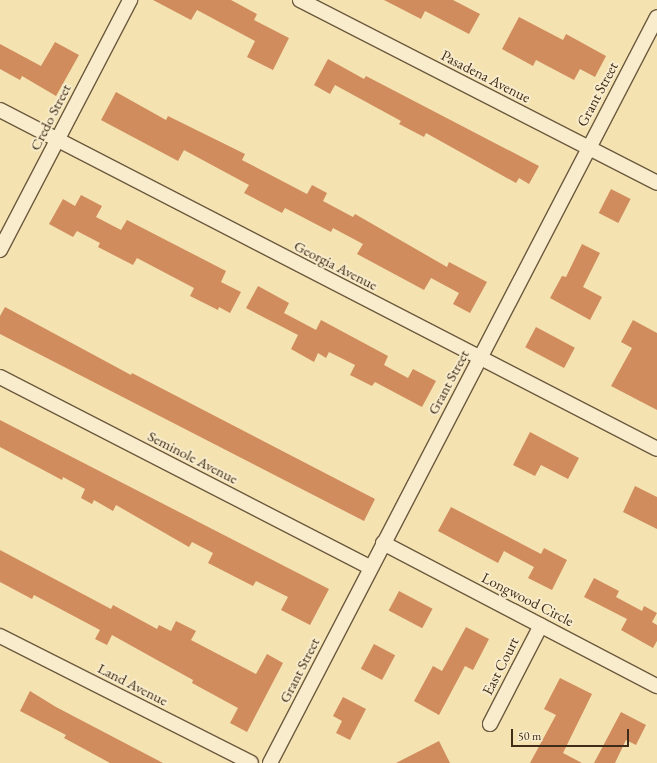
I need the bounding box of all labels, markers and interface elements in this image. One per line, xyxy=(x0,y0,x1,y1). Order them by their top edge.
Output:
street label: Pasadena Avenue xyxy=(438,46,534,106)
street label: Grant Street xyxy=(573,59,621,129)
street label: Credo Street xyxy=(26,81,74,153)
street label: Georgia Avenue xyxy=(291,236,381,294)
street label: Grant Street xyxy=(424,347,472,417)
street label: Seminole Avenue xyxy=(145,427,241,487)
street label: Longwood Circle xyxy=(479,568,577,630)
street label: Grant Street xyxy=(275,634,323,706)
street label: East Court xyxy=(478,634,522,698)
street label: Land Avenue xyxy=(95,659,171,709)
scale bar xyxy=(513,721,631,747)
text: 50 m xyxy=(518,728,541,744)

